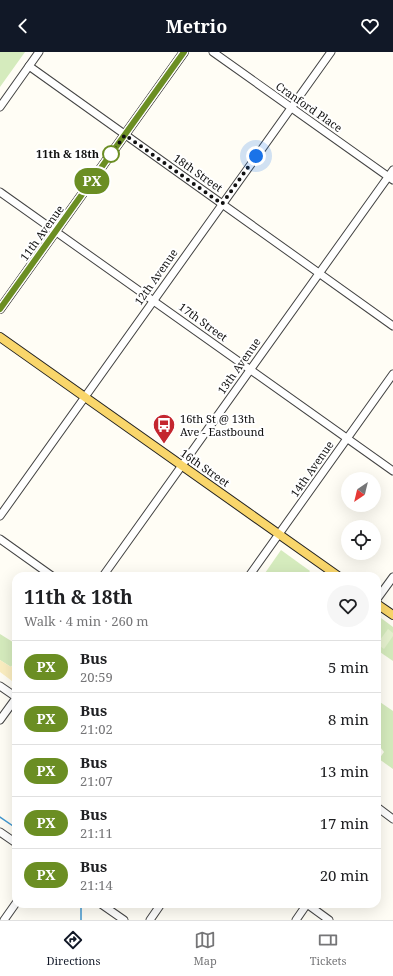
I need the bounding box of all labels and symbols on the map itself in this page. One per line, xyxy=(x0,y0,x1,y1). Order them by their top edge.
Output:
street label: Cranford Place xyxy=(273,78,346,135)
marker: 11th & 18th xyxy=(102,145,120,163)
place label: 11th & 18th xyxy=(36,146,100,161)
your location xyxy=(246,146,266,166)
street label: 18th Street xyxy=(171,150,226,195)
line badge: PX xyxy=(74,168,110,194)
street label: 11th Avenue xyxy=(16,202,67,264)
street label: 12th Avenue xyxy=(131,246,181,308)
street label: 17th Street xyxy=(176,299,231,344)
street label: 13th Avenue xyxy=(214,335,264,397)
place label: 16th St @ 13th Ave - Eastbound xyxy=(180,411,265,439)
bus stop icon: 16th St @ 13th Ave - Eastbound xyxy=(151,412,177,445)
street label: 14th Avenue xyxy=(287,438,337,500)
street label: 16th Street xyxy=(178,445,233,490)
north arrow xyxy=(341,472,381,512)

